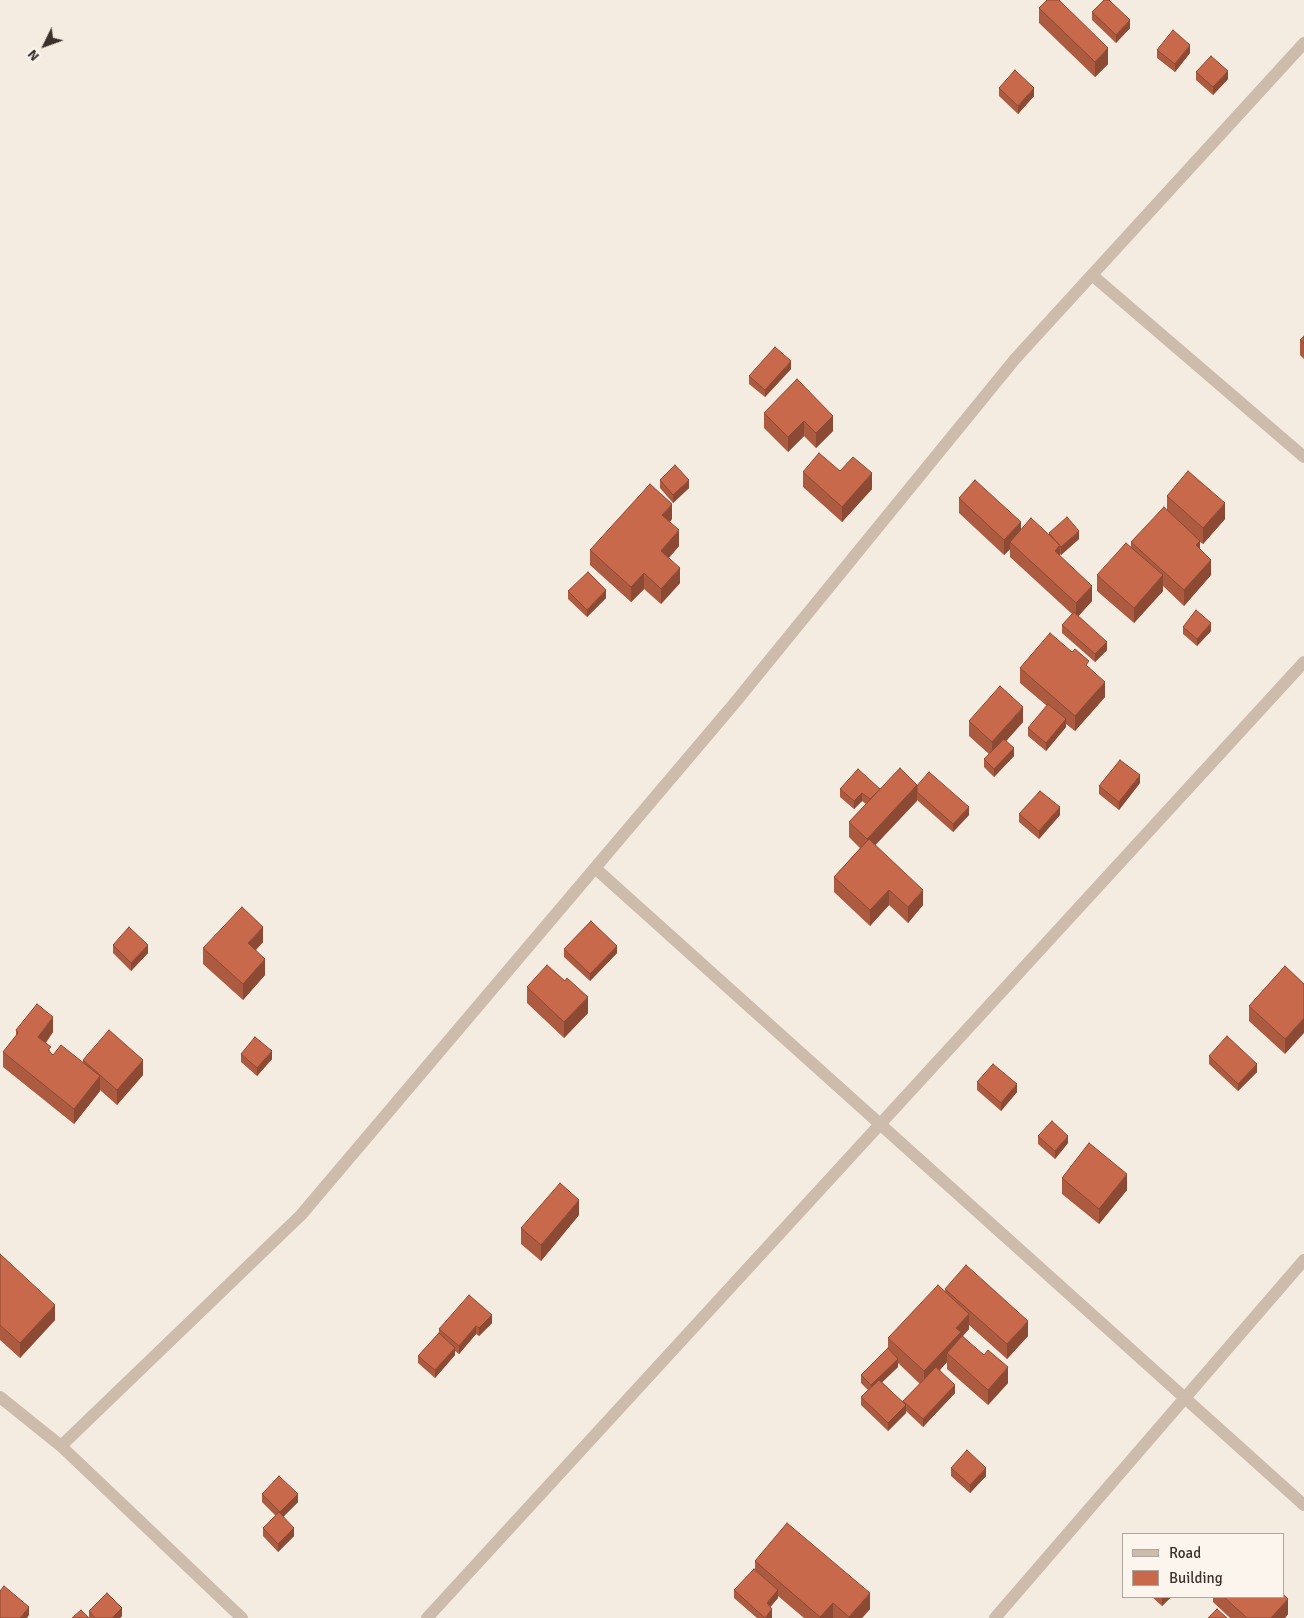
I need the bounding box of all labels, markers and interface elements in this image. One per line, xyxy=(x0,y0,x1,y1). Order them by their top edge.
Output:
north arrow xyxy=(20,20,70,70)
text: N xyxy=(24,46,43,65)
legend xyxy=(1122,1533,1284,1598)
text: Road xyxy=(1169,1544,1201,1562)
text: Building xyxy=(1169,1569,1223,1587)

